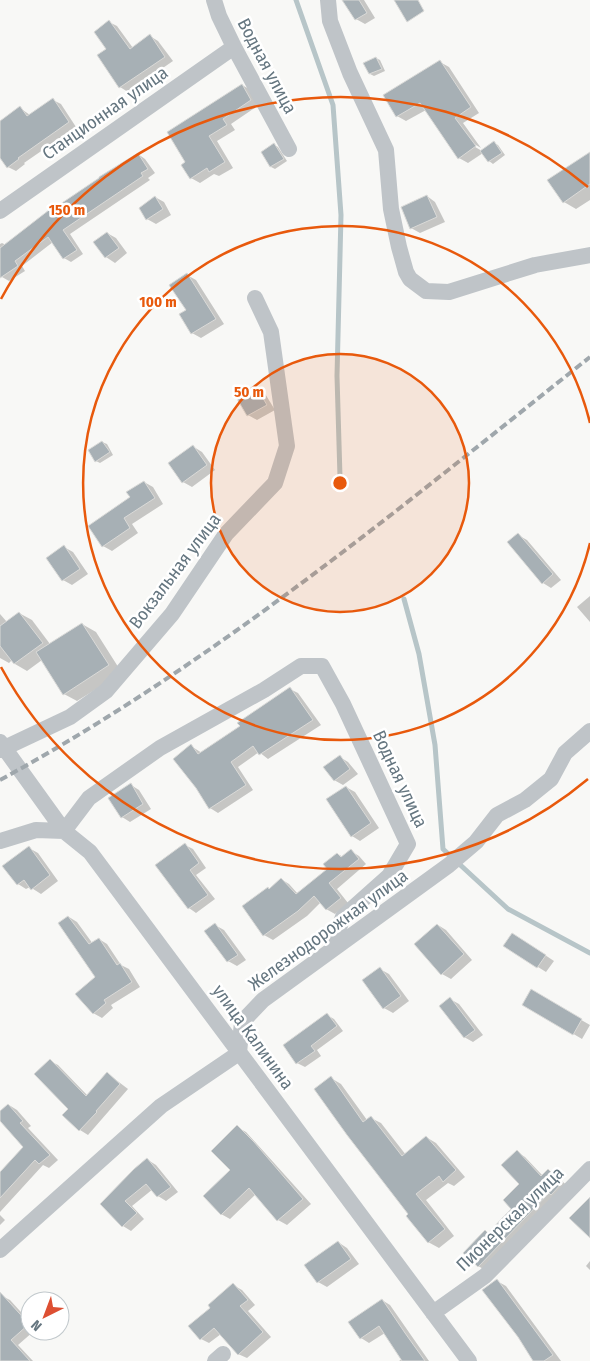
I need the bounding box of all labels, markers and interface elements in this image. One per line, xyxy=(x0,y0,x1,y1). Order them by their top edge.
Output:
street label: Водная улица xyxy=(233,15,301,118)
street label: Станционная улица xyxy=(38,61,172,165)
text: 150 m xyxy=(49,201,85,219)
text: 100 m xyxy=(139,293,177,311)
text: 50 m xyxy=(234,383,264,401)
centre of rings xyxy=(331,474,349,492)
street label: Вокзальная улица xyxy=(124,509,226,633)
street label: Водная улица xyxy=(368,727,432,831)
street label: Железнодорожная улица xyxy=(244,865,412,995)
street label: улица Калинина xyxy=(208,980,299,1094)
street label: Пионерская улица xyxy=(452,1162,568,1276)
north arrow xyxy=(20,1291,70,1341)
text: N xyxy=(28,1316,45,1334)

